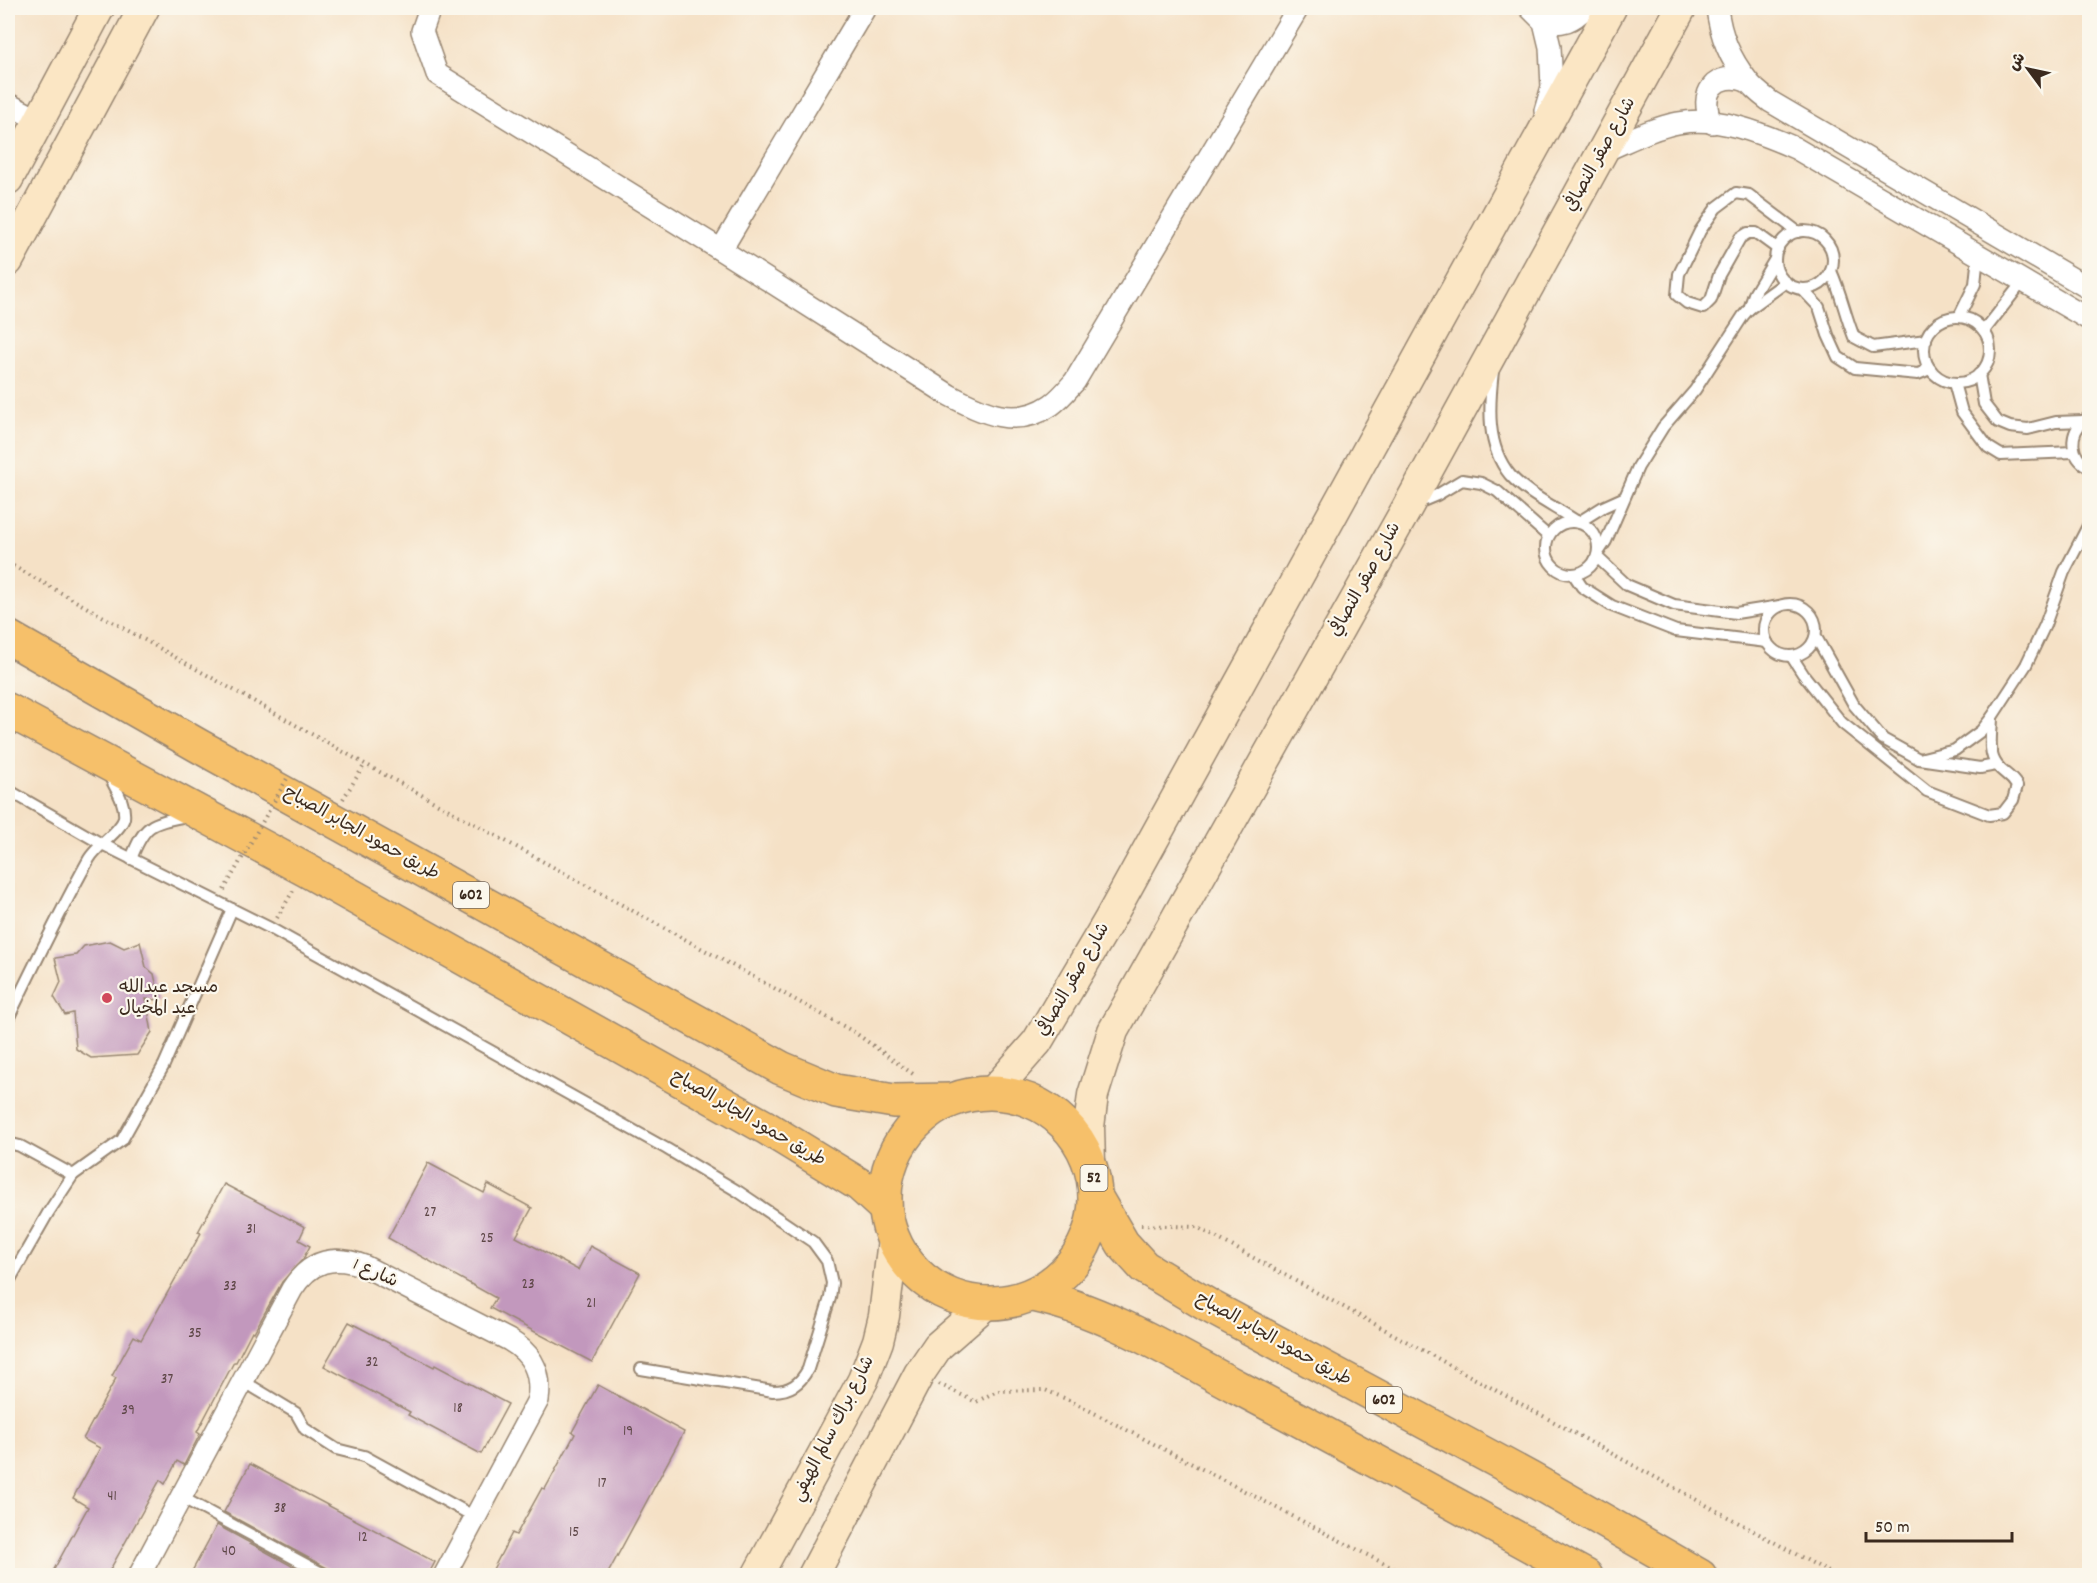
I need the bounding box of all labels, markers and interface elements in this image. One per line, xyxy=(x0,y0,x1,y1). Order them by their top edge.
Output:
north arrow xyxy=(1998,39,2058,99)
text: ش xyxy=(2003,49,2032,76)
street label: شارع صقر النصافي xyxy=(1557,92,1643,217)
street label: شارع صقر النصافي xyxy=(1322,517,1408,642)
street label: طريق حمود الجابر الصباح xyxy=(279,781,443,887)
road number: 602 xyxy=(453,882,489,908)
street label: شارع صقر النصافي xyxy=(1030,917,1117,1042)
place label: مسجد عبدالله عيد المخيال xyxy=(119,976,218,1022)
marker: مسجد عبدالله عيد المخيال xyxy=(100,991,114,1005)
street label: طريق حمود الجابر الصباح xyxy=(666,1064,830,1174)
road number: 52 xyxy=(1080,1165,1108,1191)
house number: 27 xyxy=(424,1202,436,1224)
house number: 31 xyxy=(246,1219,256,1241)
house number: 25 xyxy=(480,1228,494,1250)
street label: شارع 1 xyxy=(348,1253,402,1295)
house number: 23 xyxy=(521,1274,535,1296)
house number: 33 xyxy=(223,1276,237,1298)
street label: طريق حمود الجابر الصباح xyxy=(1191,1287,1355,1393)
house number: 21 xyxy=(586,1293,596,1315)
house number: 35 xyxy=(188,1323,202,1345)
house number: 32 xyxy=(365,1352,379,1374)
street label: شارع براك سالم الهيفي xyxy=(786,1352,882,1507)
house number: 37 xyxy=(161,1369,173,1391)
road number: 602 xyxy=(1366,1387,1402,1413)
house number: 18 xyxy=(453,1398,463,1420)
house number: 39 xyxy=(121,1400,135,1422)
house number: 19 xyxy=(623,1421,633,1443)
house number: 17 xyxy=(597,1473,607,1495)
house number: 41 xyxy=(107,1486,117,1508)
house number: 38 xyxy=(274,1498,286,1520)
scale bar xyxy=(1866,1505,2012,1543)
text: 50 m xyxy=(1875,1516,1910,1541)
house number: 15 xyxy=(569,1522,579,1544)
house number: 12 xyxy=(358,1527,368,1549)
house number: 40 xyxy=(222,1541,236,1563)

